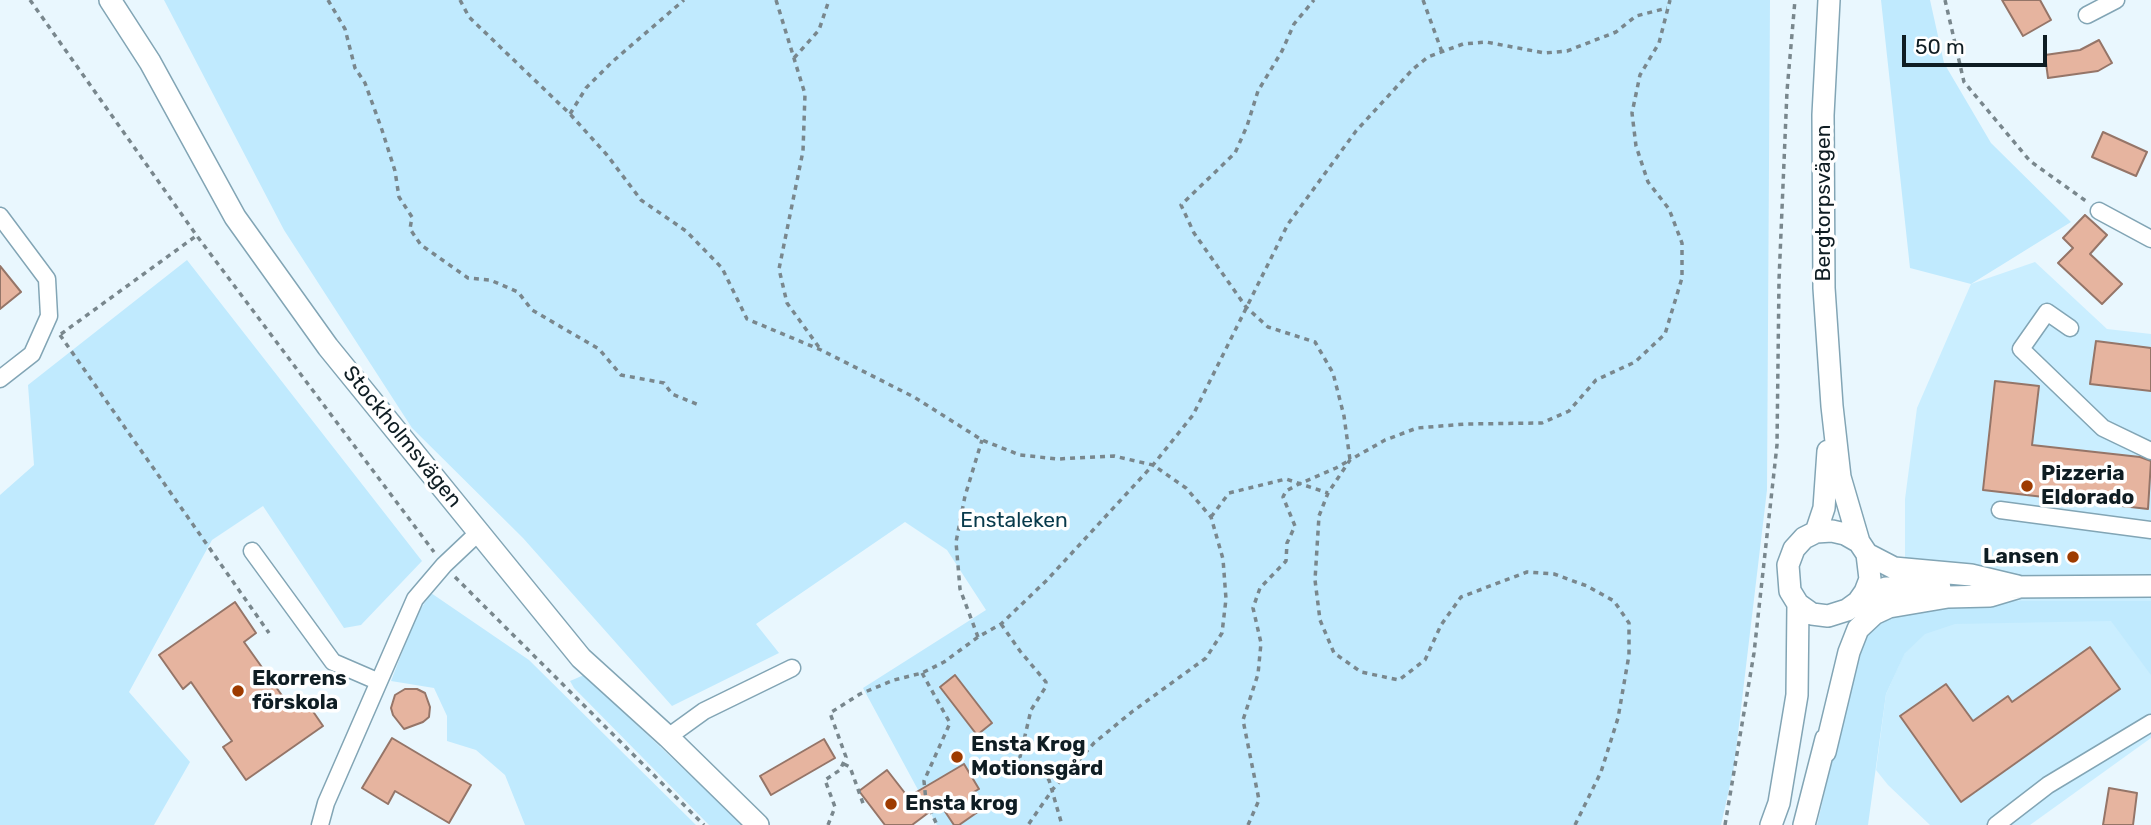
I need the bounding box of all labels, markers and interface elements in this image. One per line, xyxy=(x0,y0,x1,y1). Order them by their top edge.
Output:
scale bar xyxy=(1906,21,2051,65)
text: 50 m xyxy=(1915,34,1965,59)
street label: Bergtorpsvägen xyxy=(1811,124,1837,282)
street label: Stockholmsvägen xyxy=(337,361,467,513)
place label: Pizzeria Eldorado xyxy=(2041,461,2134,511)
marker: Pizzeria Eldorado xyxy=(2019,478,2035,494)
park label: Enstaleken xyxy=(960,508,1068,534)
place label: Lansen xyxy=(1983,544,2059,570)
marker: Lansen xyxy=(2065,549,2081,565)
place label: Ekorrens förskola xyxy=(252,666,347,716)
marker: Ekorrens förskola xyxy=(230,683,246,699)
place label: Ensta Krog Motionsgård xyxy=(971,732,1103,782)
marker: Ensta Krog Motionsgård xyxy=(949,749,965,765)
place label: Ensta krog xyxy=(905,791,1018,817)
marker: Ensta krog xyxy=(883,796,899,812)

